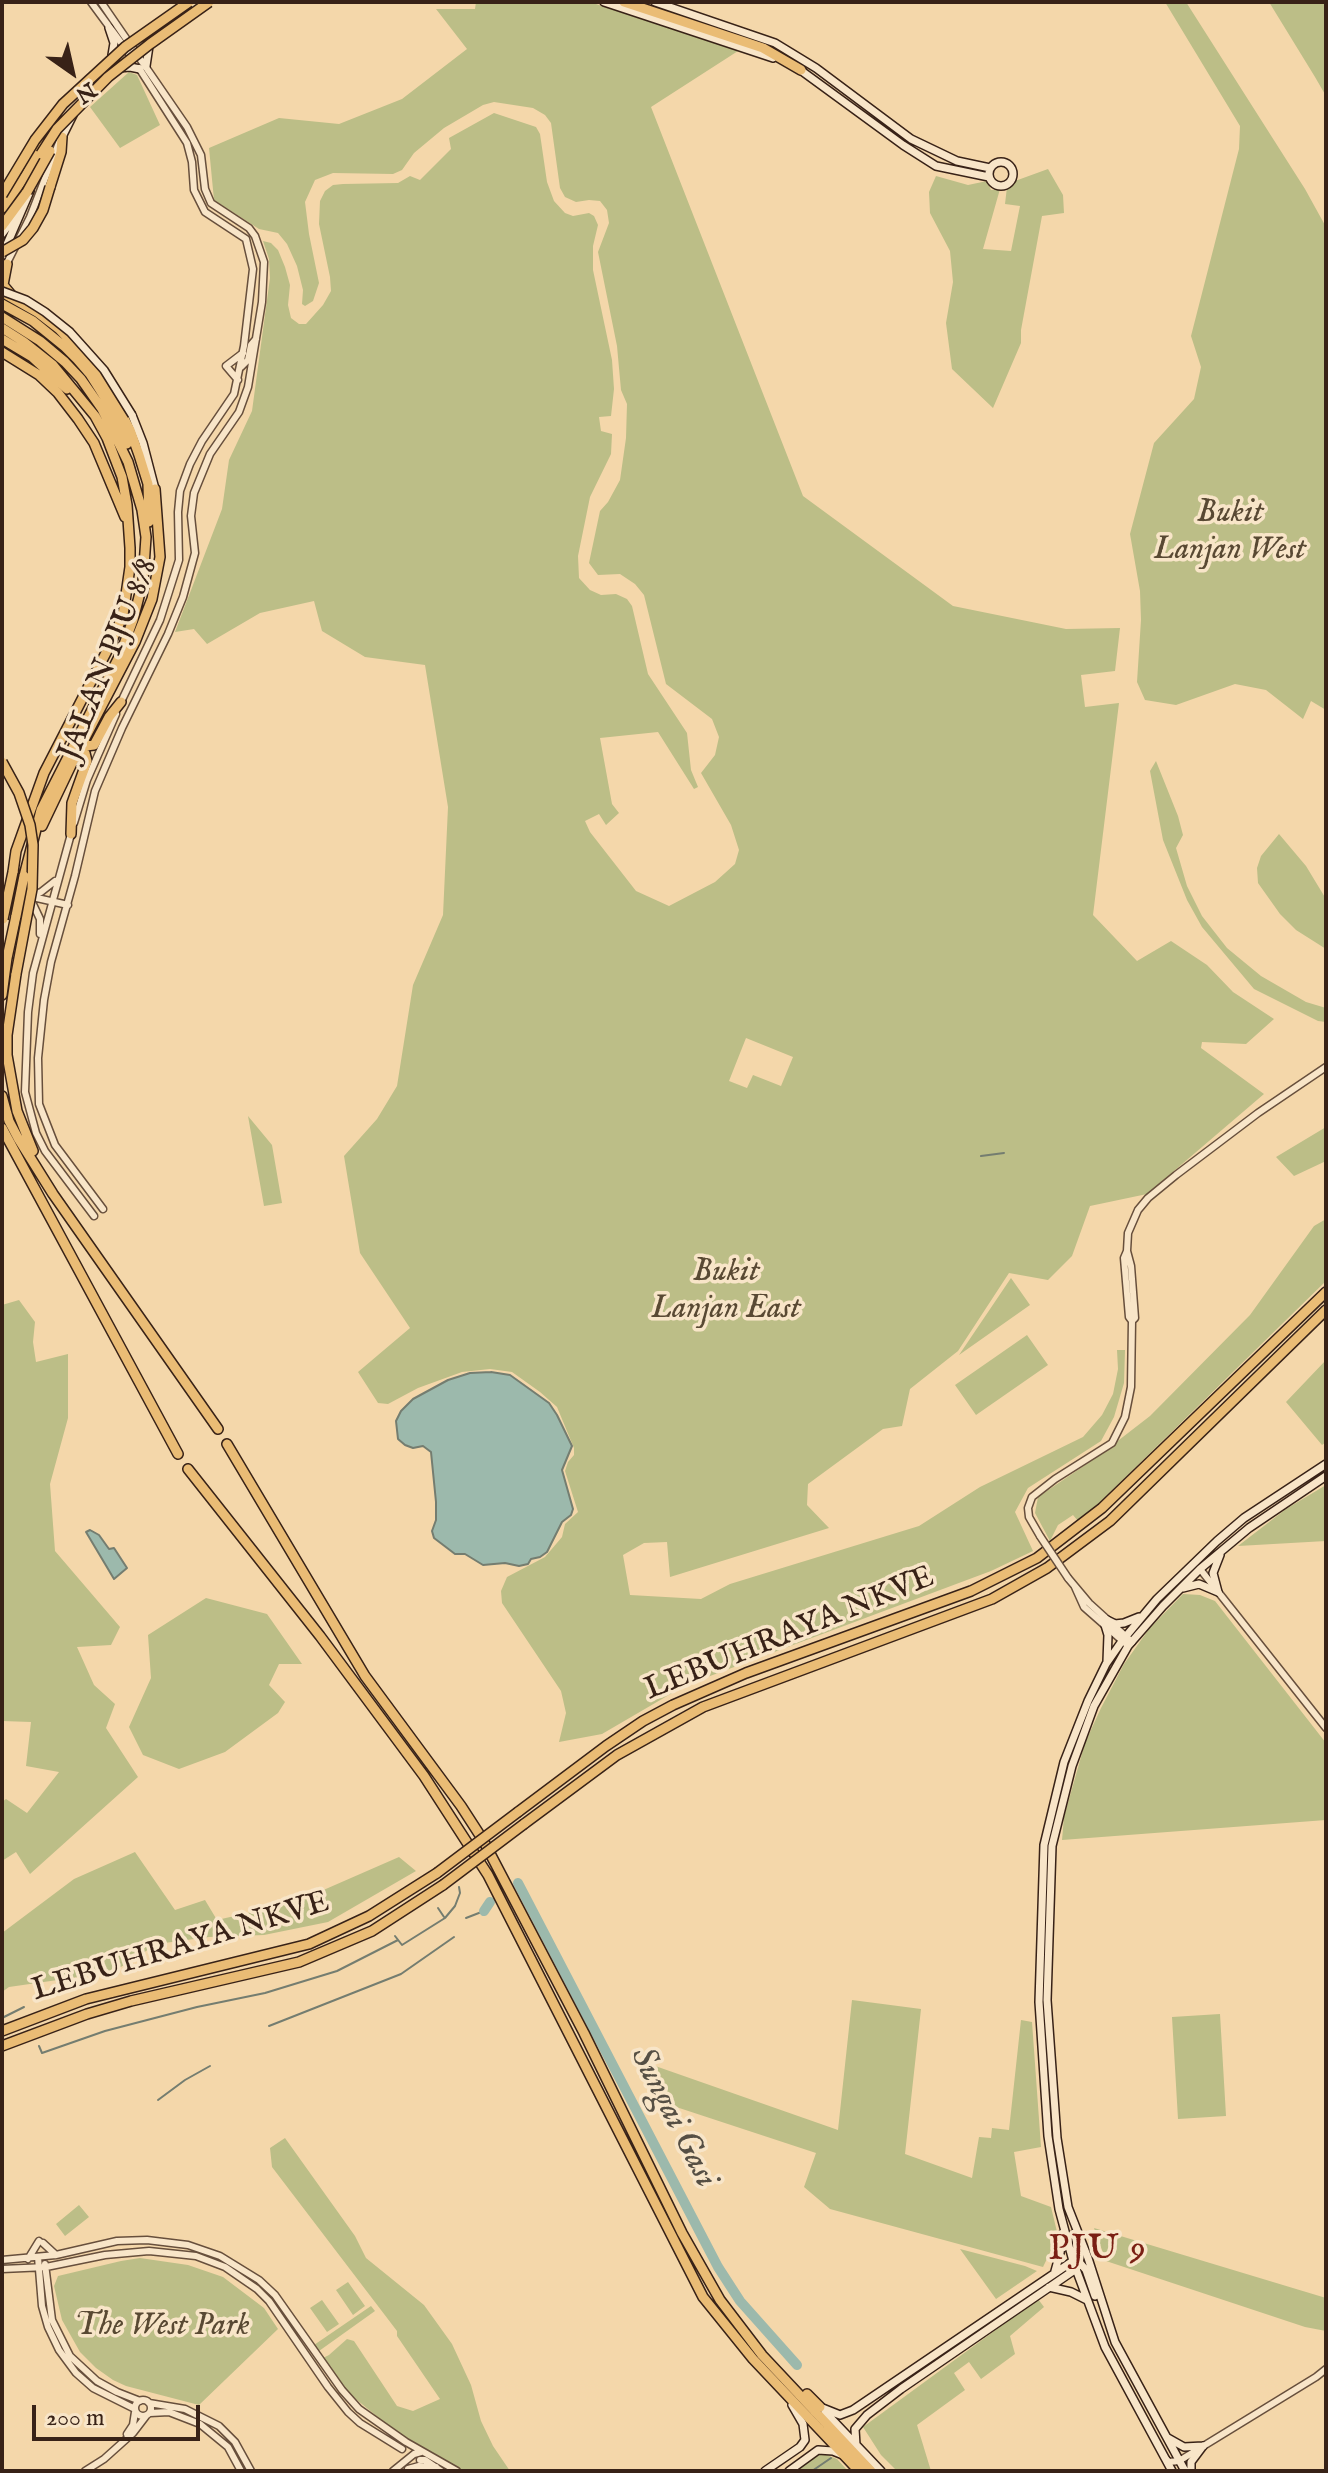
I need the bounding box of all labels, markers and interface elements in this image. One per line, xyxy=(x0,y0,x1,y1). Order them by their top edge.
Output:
north arrow xyxy=(32,32,112,112)
text: N xyxy=(70,75,101,109)
park label: Bukit Lanjan West xyxy=(1154,495,1306,570)
street label: JALAN PJU 8/8 xyxy=(52,553,168,767)
park label: Bukit Lanjan East xyxy=(651,1254,801,1329)
street label: LEBUHRAYA NKVE xyxy=(640,1559,940,1711)
street label: LEBUHRAYA NKVE xyxy=(28,1884,334,2012)
water label: Sungai Gasi xyxy=(619,2041,725,2195)
district label: PJU 9 xyxy=(1048,2230,1148,2274)
park label: The West Park xyxy=(74,2308,250,2346)
scale bar xyxy=(36,2389,204,2439)
text: 200 m xyxy=(46,2403,105,2434)

